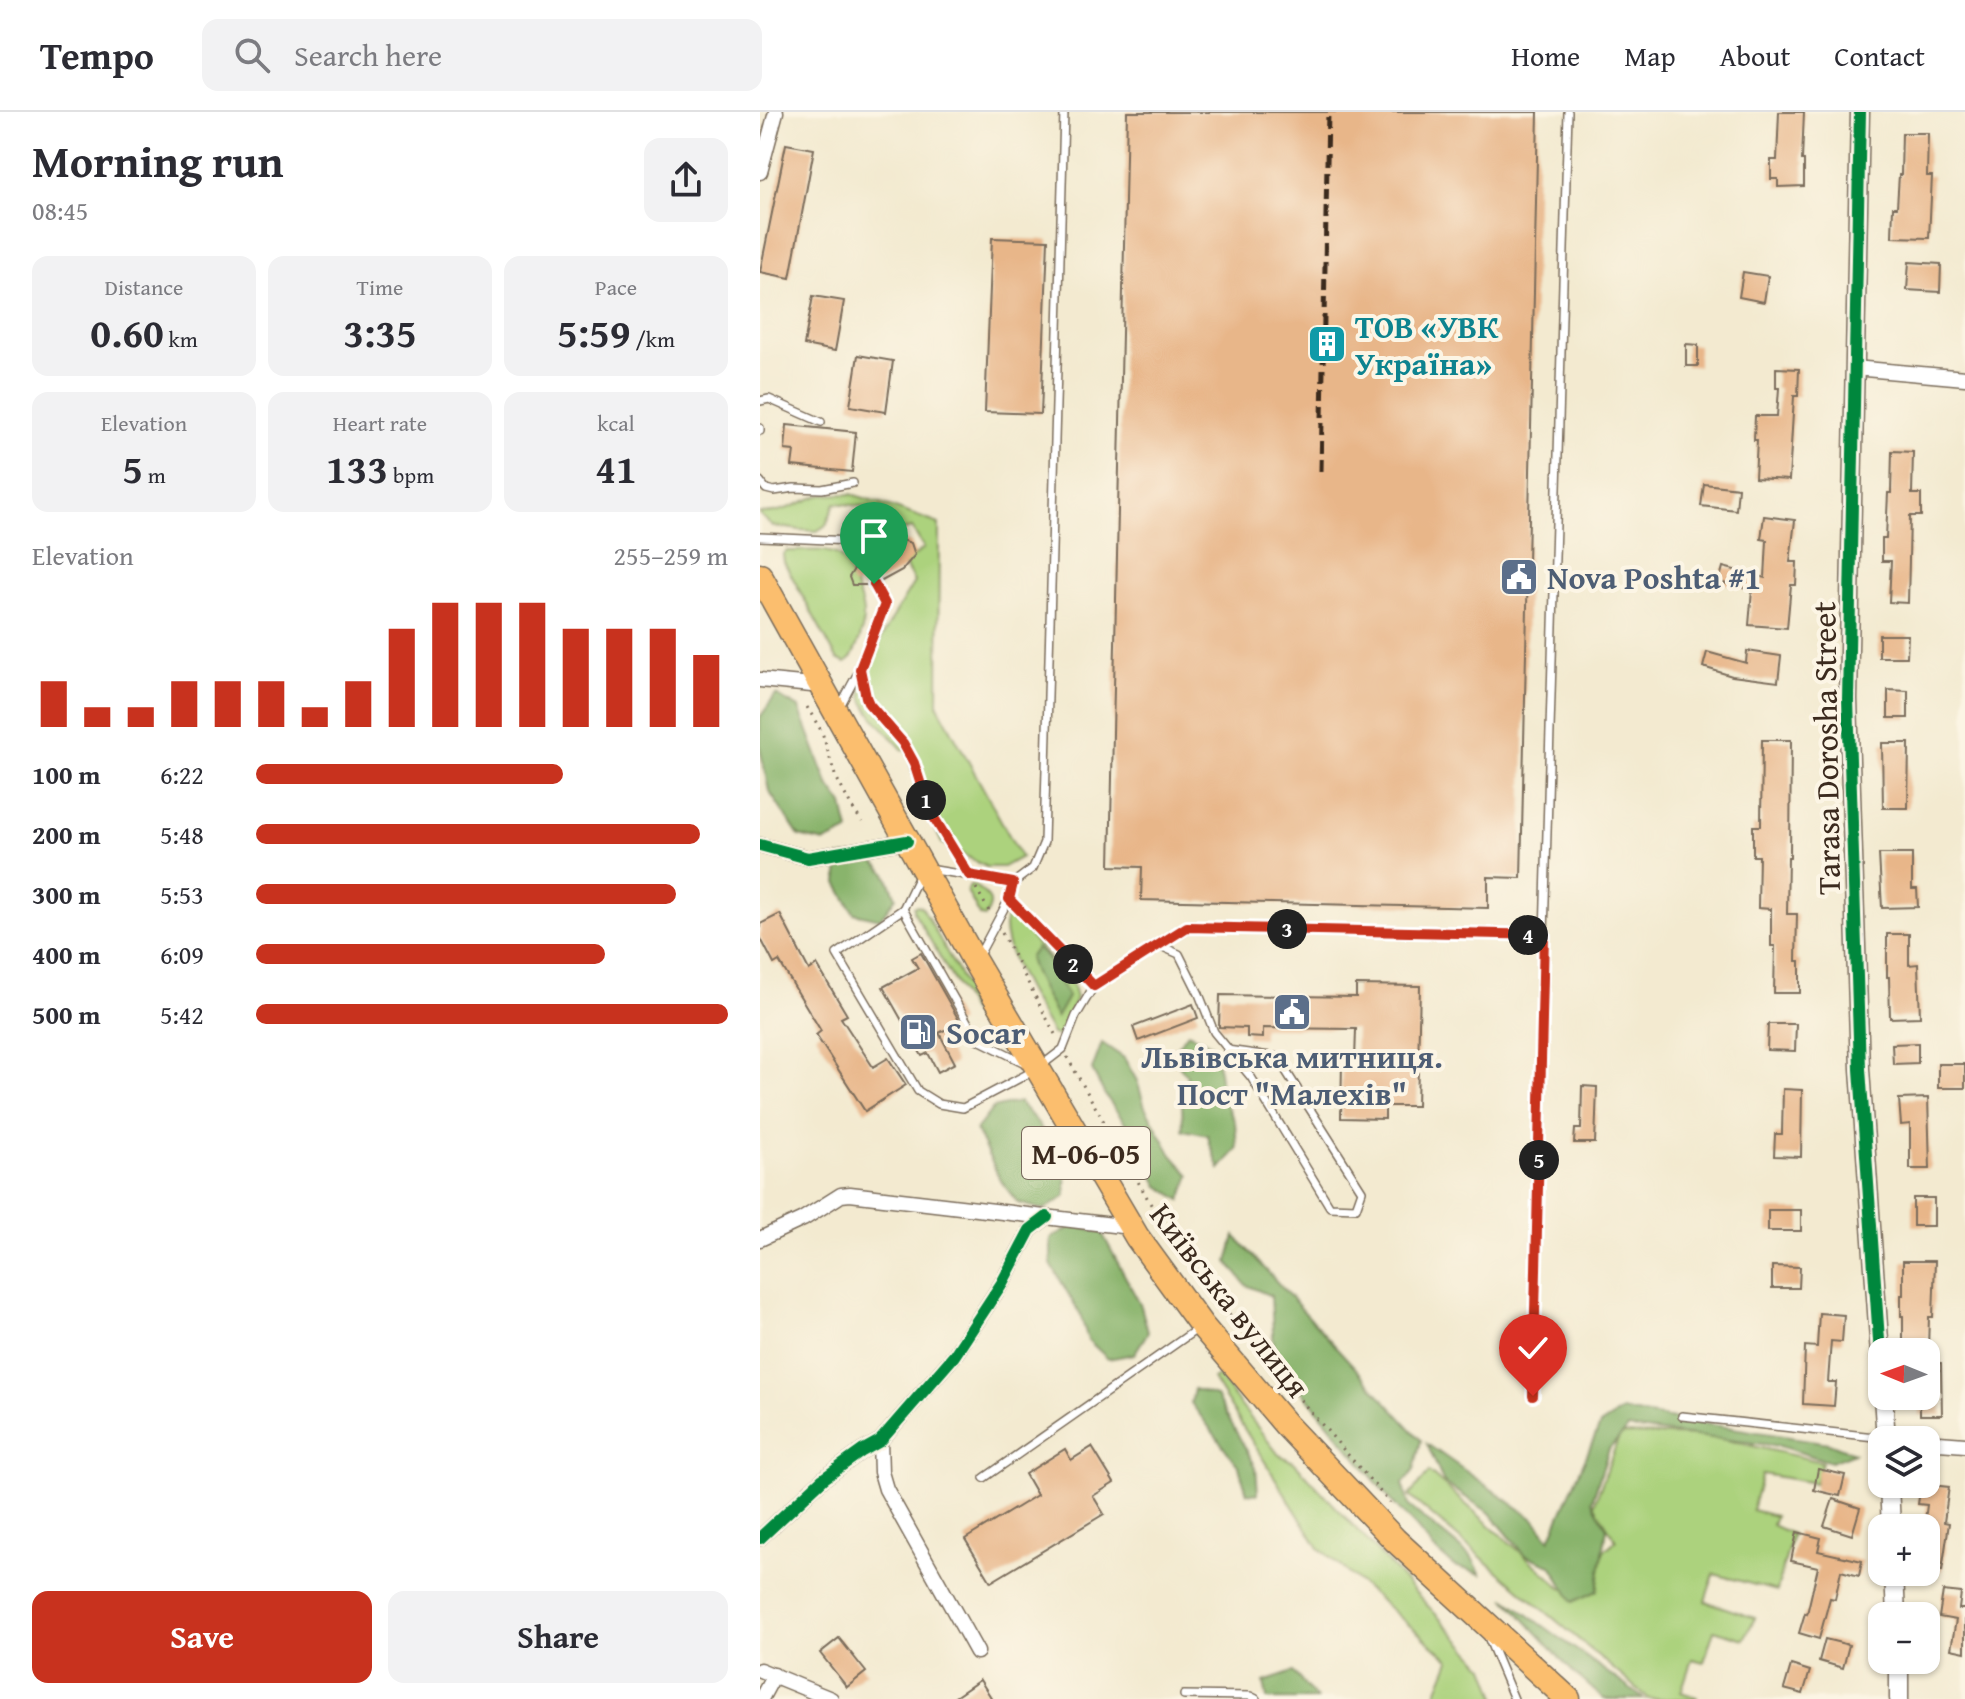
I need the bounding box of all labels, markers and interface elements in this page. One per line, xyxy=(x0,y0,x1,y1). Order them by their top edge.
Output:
search box xyxy=(202,19,762,91)
text: Tempo xyxy=(40,27,154,83)
icon: search xyxy=(230,33,274,77)
text: Search here xyxy=(294,33,442,77)
text: Home xyxy=(1511,35,1580,76)
text: Map xyxy=(1624,35,1676,76)
text: About xyxy=(1720,35,1790,76)
text: Contact xyxy=(1834,35,1925,76)
text: Morning run xyxy=(32,129,283,193)
button: share xyxy=(644,138,728,222)
text: 08:45 xyxy=(32,191,88,230)
text: Distance xyxy=(105,271,183,303)
text: Time xyxy=(357,271,403,303)
text: Pace xyxy=(595,271,637,303)
text: 0.60 xyxy=(90,303,164,362)
text: 3:35 xyxy=(343,303,417,362)
text: 5:59 xyxy=(557,303,631,362)
place label: ТОВ «УВК Україна» xyxy=(1355,303,1499,387)
text: km xyxy=(164,323,198,355)
text: /km xyxy=(631,323,675,355)
building icon: ТОВ «УВК Україна» xyxy=(1306,323,1348,365)
text: Elevation xyxy=(101,407,187,439)
text: Heart rate xyxy=(333,407,427,439)
text: kcal xyxy=(597,407,635,439)
text: 5 xyxy=(122,439,143,498)
text: 133 xyxy=(326,439,388,498)
text: 41 xyxy=(595,439,637,498)
text: m xyxy=(143,459,166,491)
text: bpm xyxy=(388,459,434,491)
pin xyxy=(840,502,908,584)
icon: arrive xyxy=(852,514,896,558)
text: Elevation xyxy=(32,536,134,575)
text: 255–259 m xyxy=(614,536,728,575)
place label: Nova Poshta #1 xyxy=(1547,554,1761,601)
public building icon: Nova Poshta #1 xyxy=(1498,556,1540,598)
street label: Tarasa Dorosha Street xyxy=(1800,601,1852,895)
text: 100 m xyxy=(32,755,100,794)
text: 6:22 xyxy=(160,755,204,794)
pin: 1 xyxy=(906,780,946,820)
text: 1 xyxy=(920,784,932,816)
text: 200 m xyxy=(32,815,100,854)
text: 5:48 xyxy=(160,815,204,854)
text: 300 m xyxy=(32,875,100,914)
text: 5:53 xyxy=(160,875,204,914)
pin: 3 xyxy=(1267,909,1307,949)
text: 3 xyxy=(1281,913,1293,945)
pin: 4 xyxy=(1508,915,1548,955)
text: 4 xyxy=(1522,919,1534,951)
text: 400 m xyxy=(32,935,100,974)
text: 6:09 xyxy=(160,935,204,974)
pin: 2 xyxy=(1053,944,1093,984)
text: 2 xyxy=(1067,948,1079,980)
public building icon: Львівська митниця. Пост "Малехів" xyxy=(1271,991,1313,1033)
text: 500 m xyxy=(32,995,100,1034)
text: 5:42 xyxy=(160,995,204,1034)
place label: Socar xyxy=(946,1009,1026,1056)
fuel station icon: Socar xyxy=(897,1011,939,1053)
place label: Львівська митниця. Пост "Малехів" xyxy=(1141,1033,1443,1117)
road number: М-06-05 xyxy=(1022,1127,1150,1179)
pin: 5 xyxy=(1519,1140,1559,1180)
text: 5 xyxy=(1533,1144,1545,1176)
street label: Київська вулиця xyxy=(1139,1193,1321,1407)
pin xyxy=(1499,1314,1567,1396)
icon: check xyxy=(1511,1326,1555,1370)
north arrow xyxy=(1868,1338,1940,1410)
map controls xyxy=(1868,1338,1940,1674)
button: layers xyxy=(1868,1426,1940,1498)
button: + xyxy=(1868,1514,1940,1586)
button: Save xyxy=(32,1591,372,1683)
button: Share xyxy=(388,1591,728,1683)
button: − xyxy=(1868,1602,1940,1674)

